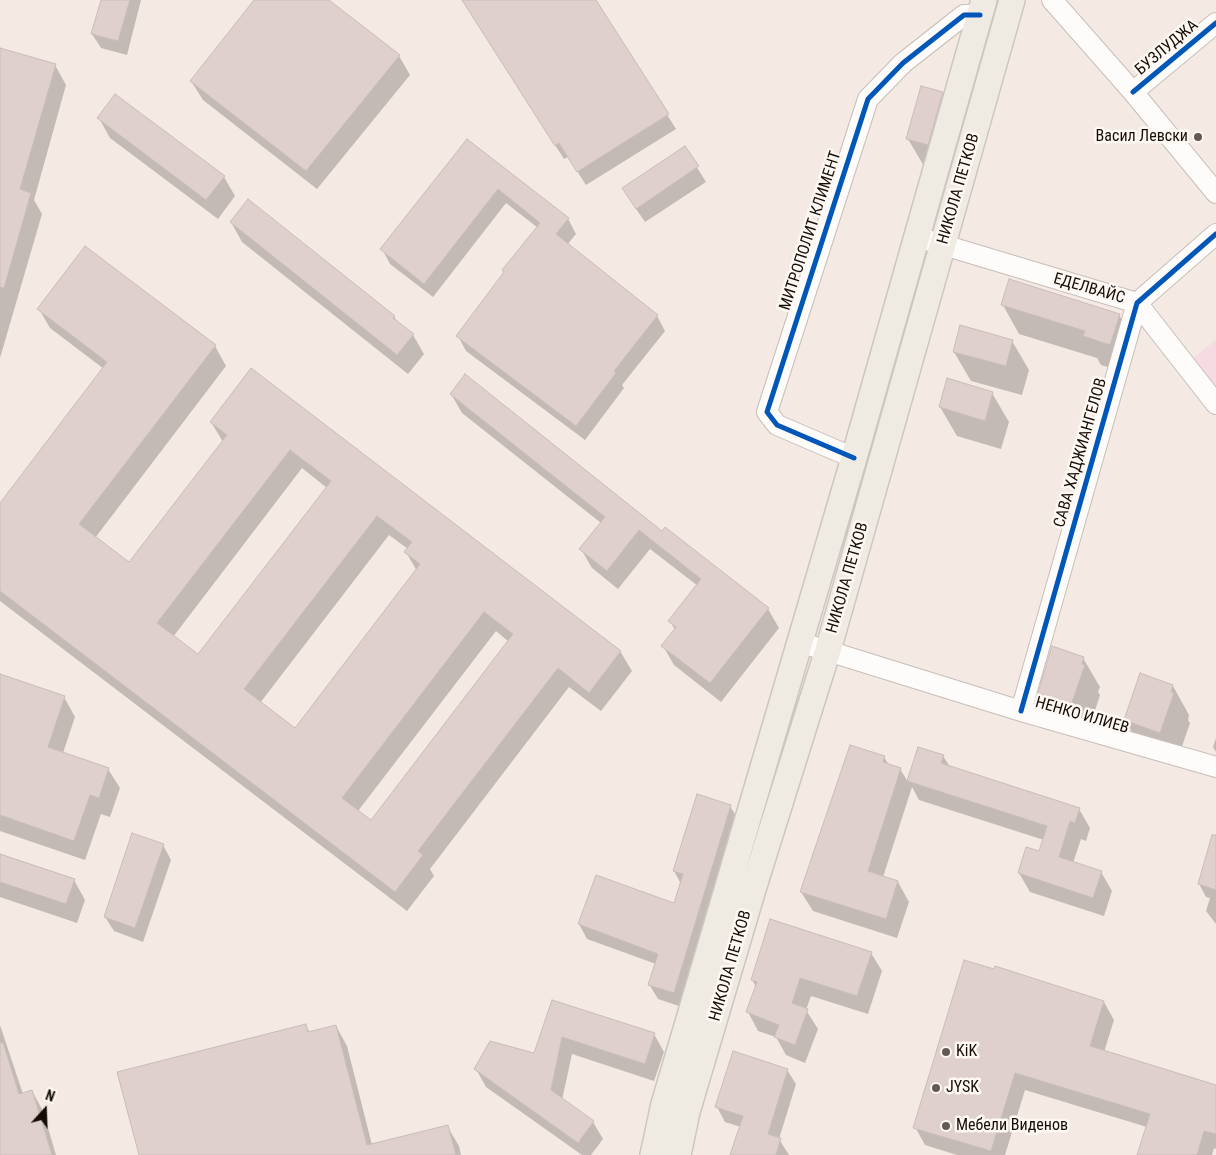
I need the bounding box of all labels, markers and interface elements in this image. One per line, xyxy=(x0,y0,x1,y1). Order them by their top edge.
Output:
street label: БУЗЛУДЖА xyxy=(1132,16,1202,80)
place label: Васил Левски xyxy=(1096,127,1188,147)
street label: НИКОЛА ПЕТКОВ xyxy=(934,131,984,247)
marker: Васил Левски xyxy=(1192,131,1204,143)
street label: МИТРОПОЛИТ КЛИМЕНТ xyxy=(776,149,846,313)
street label: ЕДЕЛВАЙС xyxy=(1051,270,1127,308)
street label: САВА ХАДЖИАНГЕЛОВ xyxy=(1050,376,1112,530)
street label: НИКОЛА ПЕТКОВ xyxy=(823,520,873,636)
street label: НЕНКО ИЛИЕВ xyxy=(1033,693,1131,739)
street label: НИКОЛА ПЕТКОВ xyxy=(706,908,756,1024)
place label: KiK xyxy=(956,1042,977,1062)
marker: KiK xyxy=(940,1046,952,1058)
place label: JYSK xyxy=(946,1078,979,1098)
marker: JYSK xyxy=(930,1082,942,1094)
north arrow xyxy=(20,1085,70,1135)
text: N xyxy=(43,1087,57,1105)
place label: Мебели Виденов xyxy=(956,1116,1068,1136)
marker: Мебели Виденов xyxy=(940,1120,952,1132)

